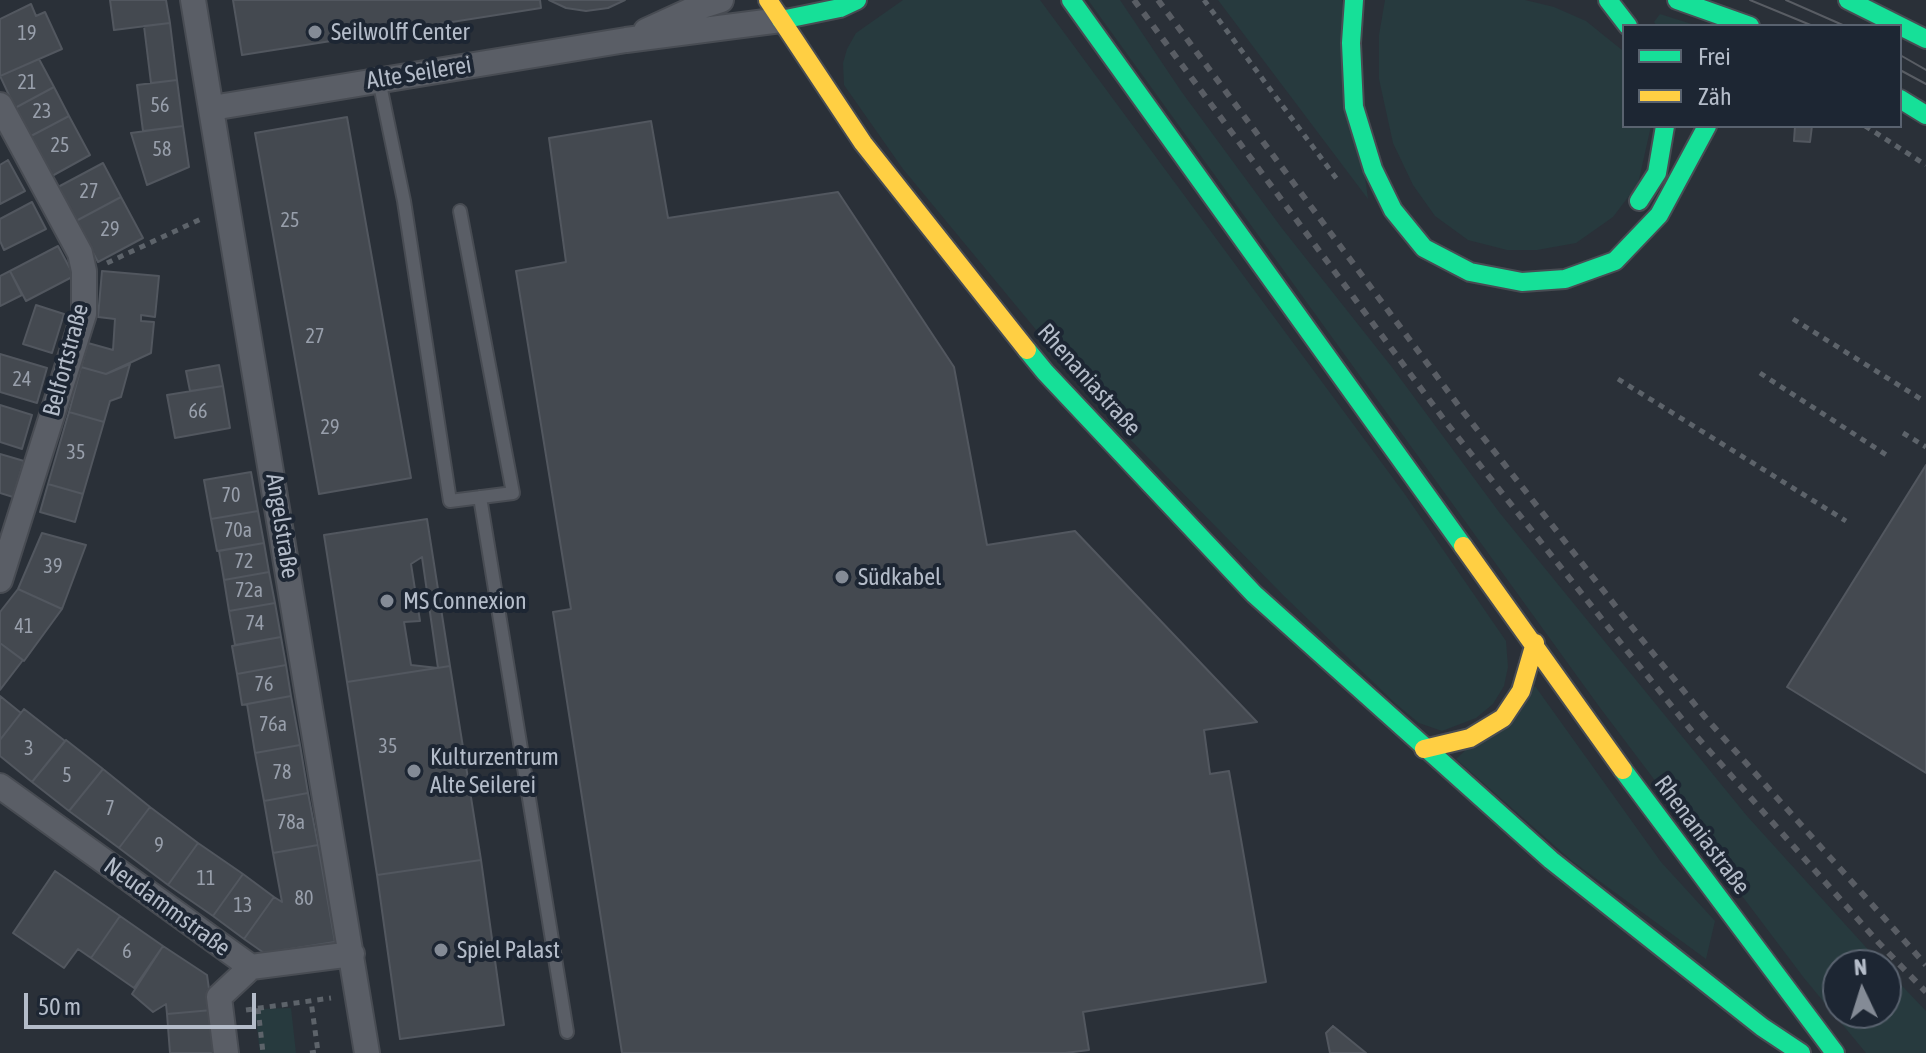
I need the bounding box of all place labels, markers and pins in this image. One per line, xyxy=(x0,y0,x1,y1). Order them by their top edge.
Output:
place label: Seilwolff Center xyxy=(331,18,470,46)
marker: Seilwolff Center xyxy=(306,23,324,41)
place label: Südkabel xyxy=(858,563,941,591)
marker: Südkabel xyxy=(833,568,851,586)
place label: MS Connexion xyxy=(403,587,527,615)
marker: MS Connexion xyxy=(378,592,396,610)
place label: Kulturzentrum Alte Seilerei xyxy=(430,743,559,799)
marker: Kulturzentrum Alte Seilerei xyxy=(405,762,423,780)
place label: Spiel Palast xyxy=(457,936,560,964)
marker: Spiel Palast xyxy=(432,941,450,959)

